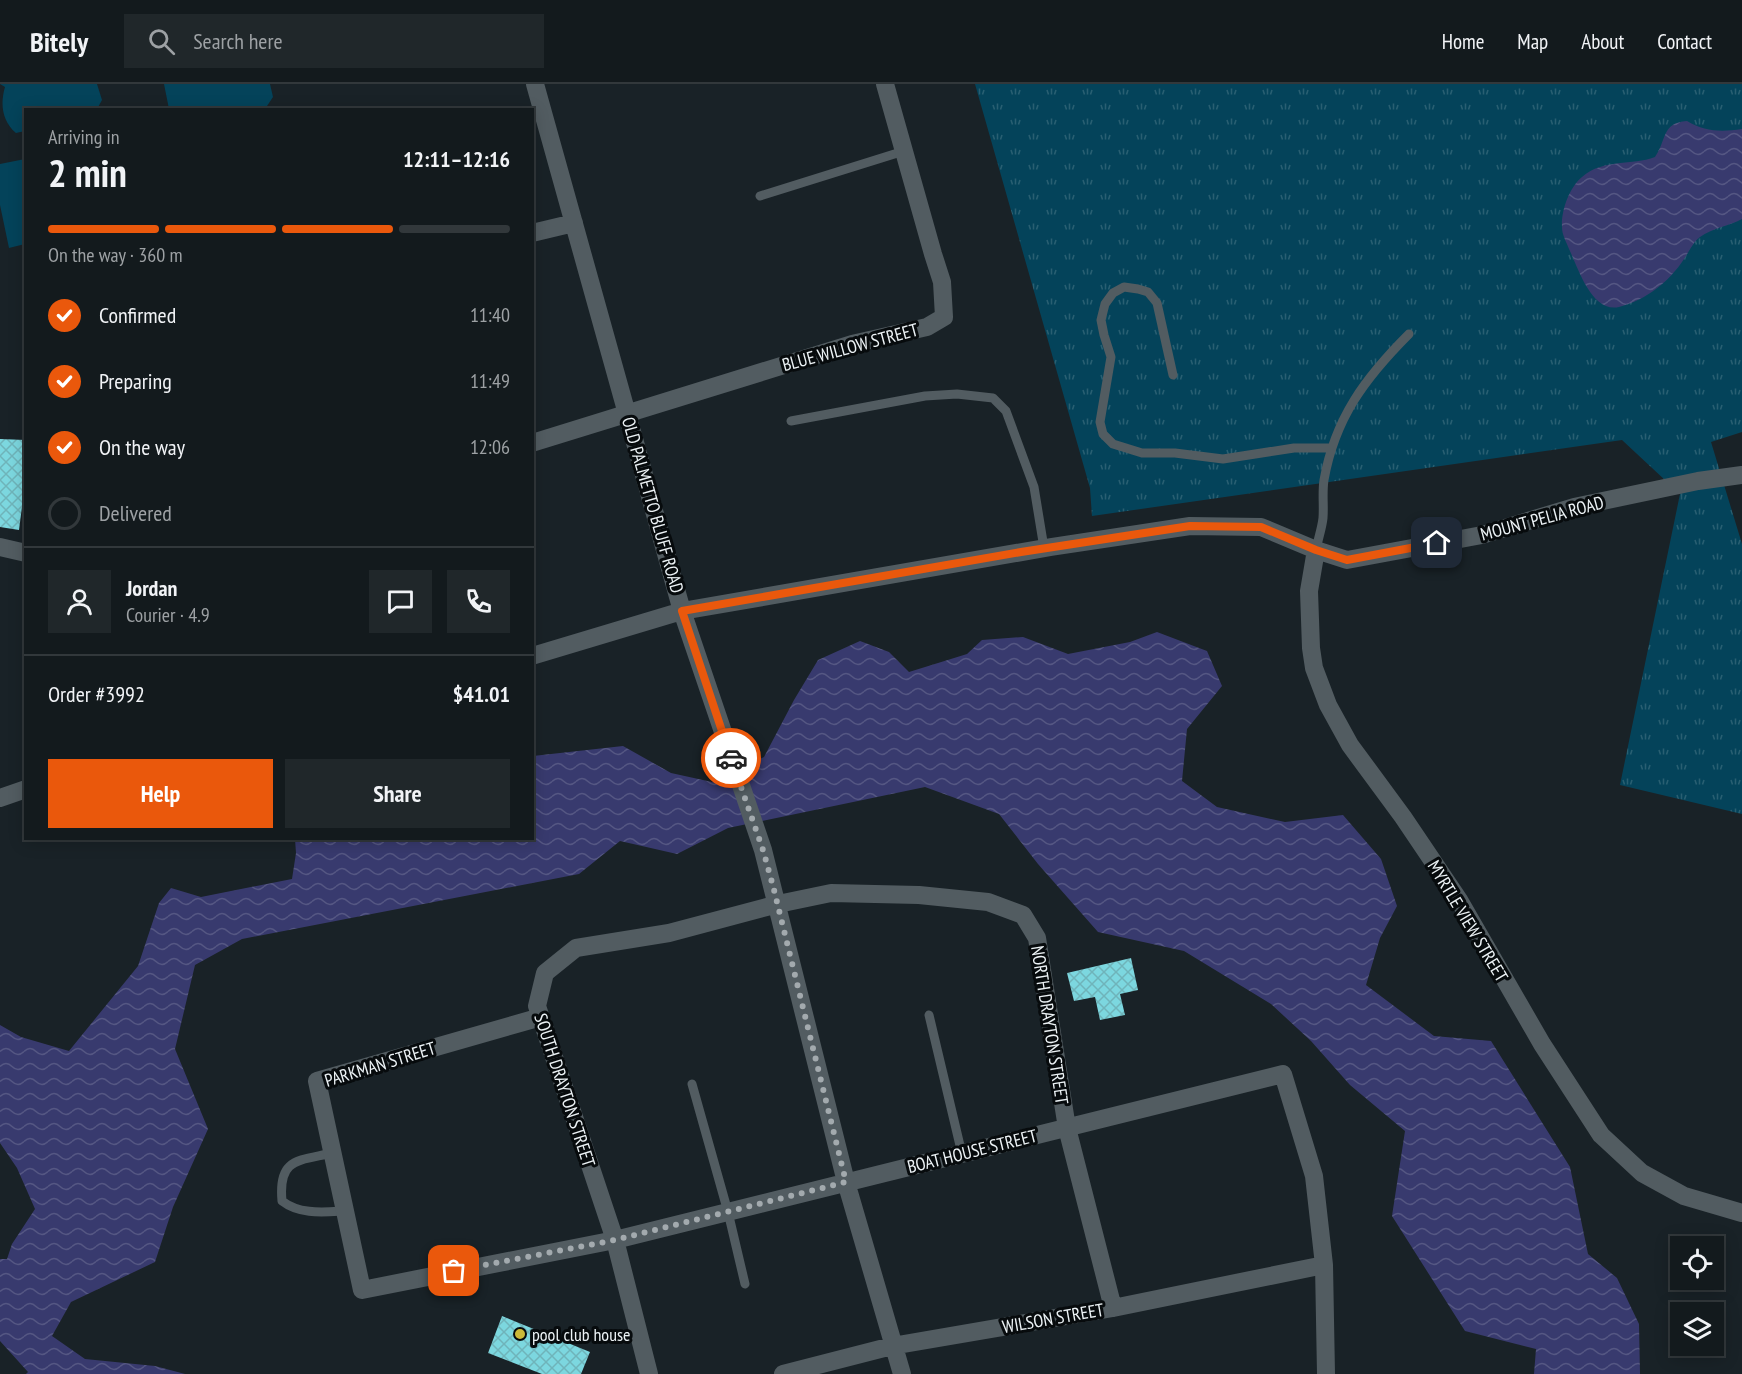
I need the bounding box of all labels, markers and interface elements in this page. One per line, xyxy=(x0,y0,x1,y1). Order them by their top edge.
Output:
search box xyxy=(124,14,544,68)
text: Bitely xyxy=(30,23,88,60)
icon: search xyxy=(145,25,178,58)
text: Search here xyxy=(193,27,283,55)
text: Home xyxy=(1442,28,1484,55)
text: Map xyxy=(1517,28,1548,55)
text: About xyxy=(1581,28,1624,55)
text: Contact xyxy=(1657,28,1712,55)
text: Arriving in xyxy=(48,124,120,150)
text: 12:11–12:16 xyxy=(403,145,510,173)
text: 2 min xyxy=(48,147,127,198)
text: On the way · 360 m xyxy=(48,242,183,268)
icon: check xyxy=(48,299,81,332)
text: Confirmed xyxy=(99,301,176,329)
text: 11:40 xyxy=(470,302,510,328)
street label: BLUE WILLOW STREET xyxy=(780,318,920,376)
icon: check xyxy=(48,365,81,398)
text: Preparing xyxy=(99,367,172,395)
text: 11:49 xyxy=(470,368,510,394)
street label: OLD PALMETTO BLUFF ROAD xyxy=(617,414,689,596)
icon: check xyxy=(48,431,81,464)
text: On the way xyxy=(99,433,185,461)
text: 12:06 xyxy=(470,434,510,460)
street label: MOUNT PELIA ROAD xyxy=(1478,491,1606,545)
text: Delivered xyxy=(99,499,172,527)
pin xyxy=(1411,517,1462,568)
icon: home xyxy=(1420,526,1453,559)
button: person xyxy=(48,570,111,633)
button: chat xyxy=(369,570,432,633)
button: phone xyxy=(447,570,510,633)
text: Jordan xyxy=(126,574,177,602)
text: Courier · 4.9 xyxy=(126,602,210,628)
text: Order #3992 xyxy=(48,680,145,708)
text: $41.01 xyxy=(453,680,510,708)
courier xyxy=(701,728,761,788)
icon: car xyxy=(715,742,748,775)
button: Help xyxy=(48,759,273,828)
button: Share xyxy=(285,759,510,828)
street label: MYRTLE VIEW STREET xyxy=(1423,856,1513,986)
street label: NORTH DRAYTON STREET xyxy=(1026,944,1074,1106)
street label: SOUTH DRAYTON STREET xyxy=(529,1010,601,1170)
street label: PARKMAN STREET xyxy=(322,1036,438,1092)
street label: BOAT HOUSE STREET xyxy=(905,1124,1039,1178)
map controls xyxy=(1670,1236,1724,1356)
button: locate xyxy=(1670,1236,1724,1290)
pin xyxy=(428,1245,479,1296)
icon: bag xyxy=(437,1254,470,1287)
street label: WILSON STREET xyxy=(1000,1298,1106,1338)
button: layers xyxy=(1670,1302,1724,1356)
place label: pool club house xyxy=(532,1323,630,1346)
marker: pool club house xyxy=(513,1327,527,1341)

